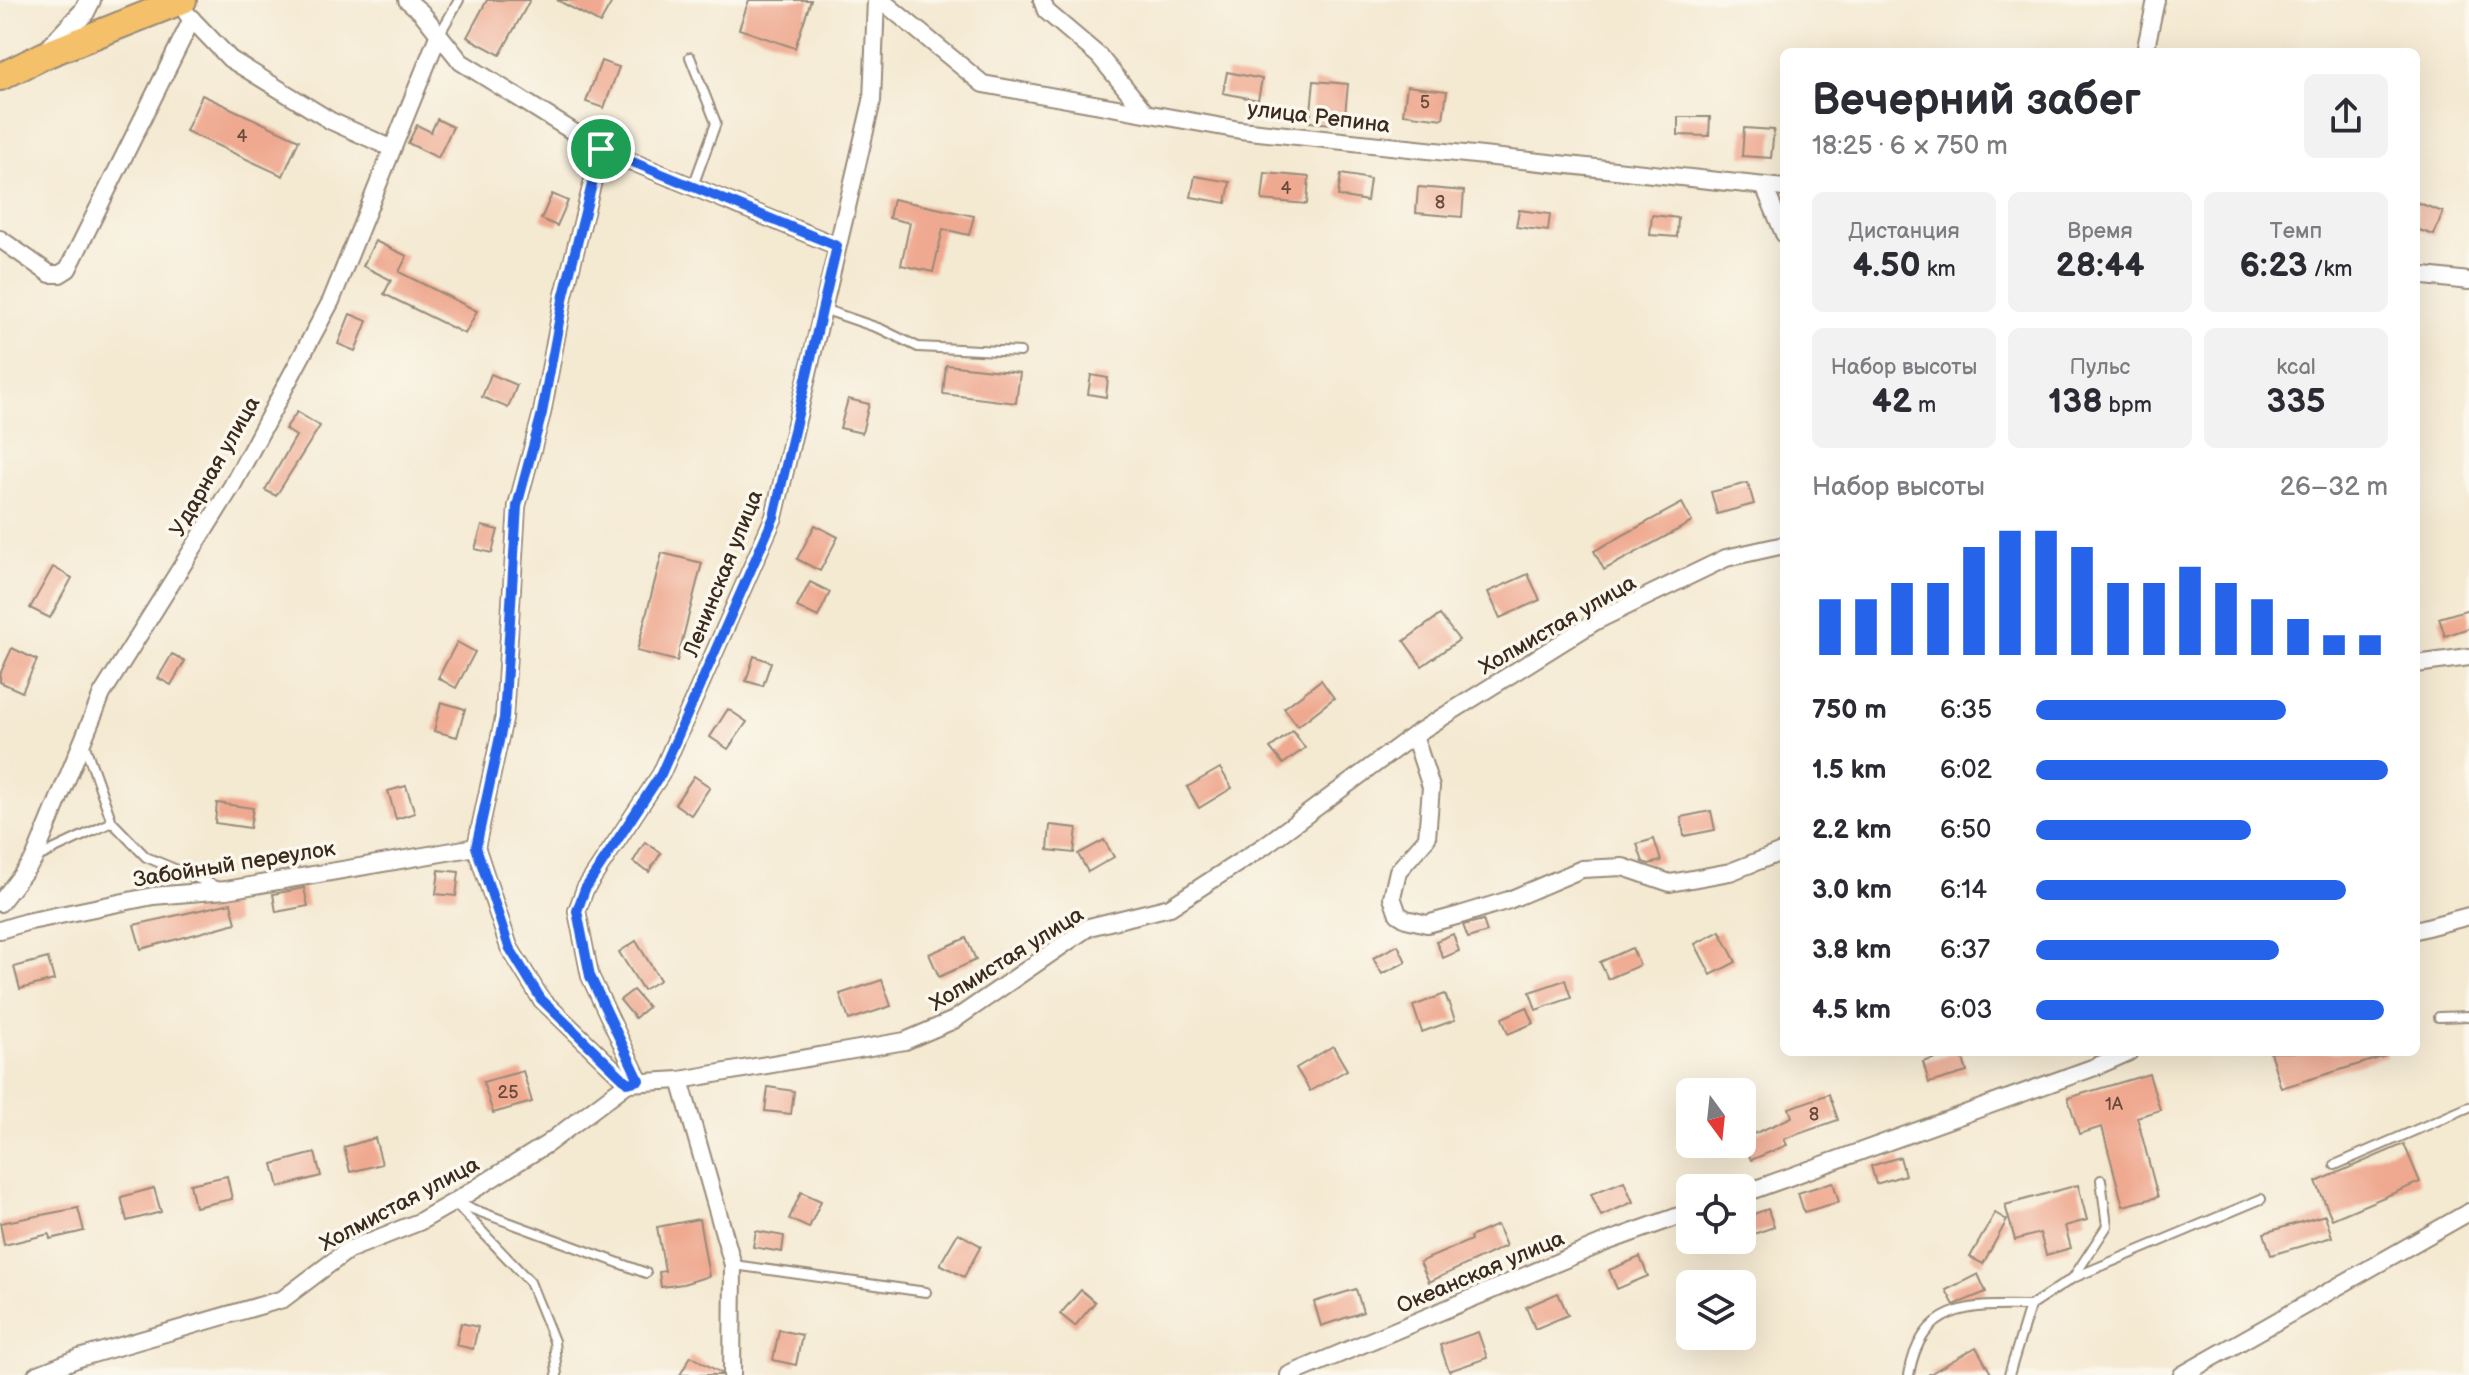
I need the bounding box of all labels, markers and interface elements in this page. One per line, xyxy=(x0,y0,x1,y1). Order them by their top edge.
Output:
text: Вечерний забег xyxy=(1812,74,2141,127)
button: share xyxy=(2304,74,2388,158)
house number: 5 xyxy=(1420,92,1430,113)
street label: улица Репина xyxy=(1246,95,1392,140)
pin xyxy=(567,115,635,183)
house number: 4 xyxy=(237,126,248,147)
icon: arrive xyxy=(579,127,623,171)
text: 18:25 · 6 × 750 m xyxy=(1812,131,2008,162)
house number: 4 xyxy=(1281,178,1292,199)
house number: 8 xyxy=(1435,192,1445,213)
text: Дистанция xyxy=(1848,218,1960,245)
text: Время xyxy=(2067,218,2133,245)
text: Темп xyxy=(2270,218,2322,245)
text: 4.50 xyxy=(1852,245,1921,286)
text: 28:44 xyxy=(2055,245,2145,286)
text: 6:23 xyxy=(2240,245,2308,286)
text: km xyxy=(1921,256,1956,283)
text: /km xyxy=(2308,256,2353,283)
text: Набор высоты xyxy=(1831,354,1977,381)
text: Пульс xyxy=(2070,354,2130,381)
text: kcal xyxy=(2276,354,2316,381)
text: 42 xyxy=(1872,381,1912,422)
text: 138 xyxy=(2048,381,2103,422)
text: 335 xyxy=(2266,381,2326,422)
street label: Ударная улица xyxy=(164,392,266,542)
text: m xyxy=(1912,392,1936,419)
text: bpm xyxy=(2103,392,2152,419)
text: Набор высоты xyxy=(1812,472,1985,503)
text: 26–32 m xyxy=(2280,472,2388,503)
street label: Ленинская улица xyxy=(677,486,769,662)
street label: Холмистая улица xyxy=(1475,569,1641,681)
text: 750 m xyxy=(1812,695,1887,726)
text: 6:35 xyxy=(1940,695,1992,726)
text: 1.5 km xyxy=(1812,755,1887,786)
text: 6:02 xyxy=(1940,755,1992,786)
text: 2.2 km xyxy=(1812,815,1892,846)
text: 6:50 xyxy=(1940,815,1991,846)
street label: Забойный переулок xyxy=(131,835,338,894)
text: 3.0 km xyxy=(1812,875,1892,906)
text: 6:14 xyxy=(1940,875,1987,906)
street label: Холмистая улица xyxy=(925,901,1089,1017)
text: 3.8 km xyxy=(1812,935,1891,966)
text: 6:37 xyxy=(1940,935,1990,966)
text: 4.5 km xyxy=(1812,995,1891,1026)
text: 6:03 xyxy=(1940,995,1992,1026)
north arrow xyxy=(1676,1078,1756,1158)
map controls xyxy=(1676,1078,1756,1350)
house number: 25 xyxy=(498,1082,518,1103)
house number: 1А xyxy=(2105,1094,2123,1115)
house number: 8 xyxy=(1809,1104,1819,1125)
street label: Холмистая улица xyxy=(315,1151,484,1258)
button: locate xyxy=(1676,1174,1756,1254)
street label: Океанская улица xyxy=(1393,1225,1568,1320)
button: layers xyxy=(1676,1270,1756,1350)

